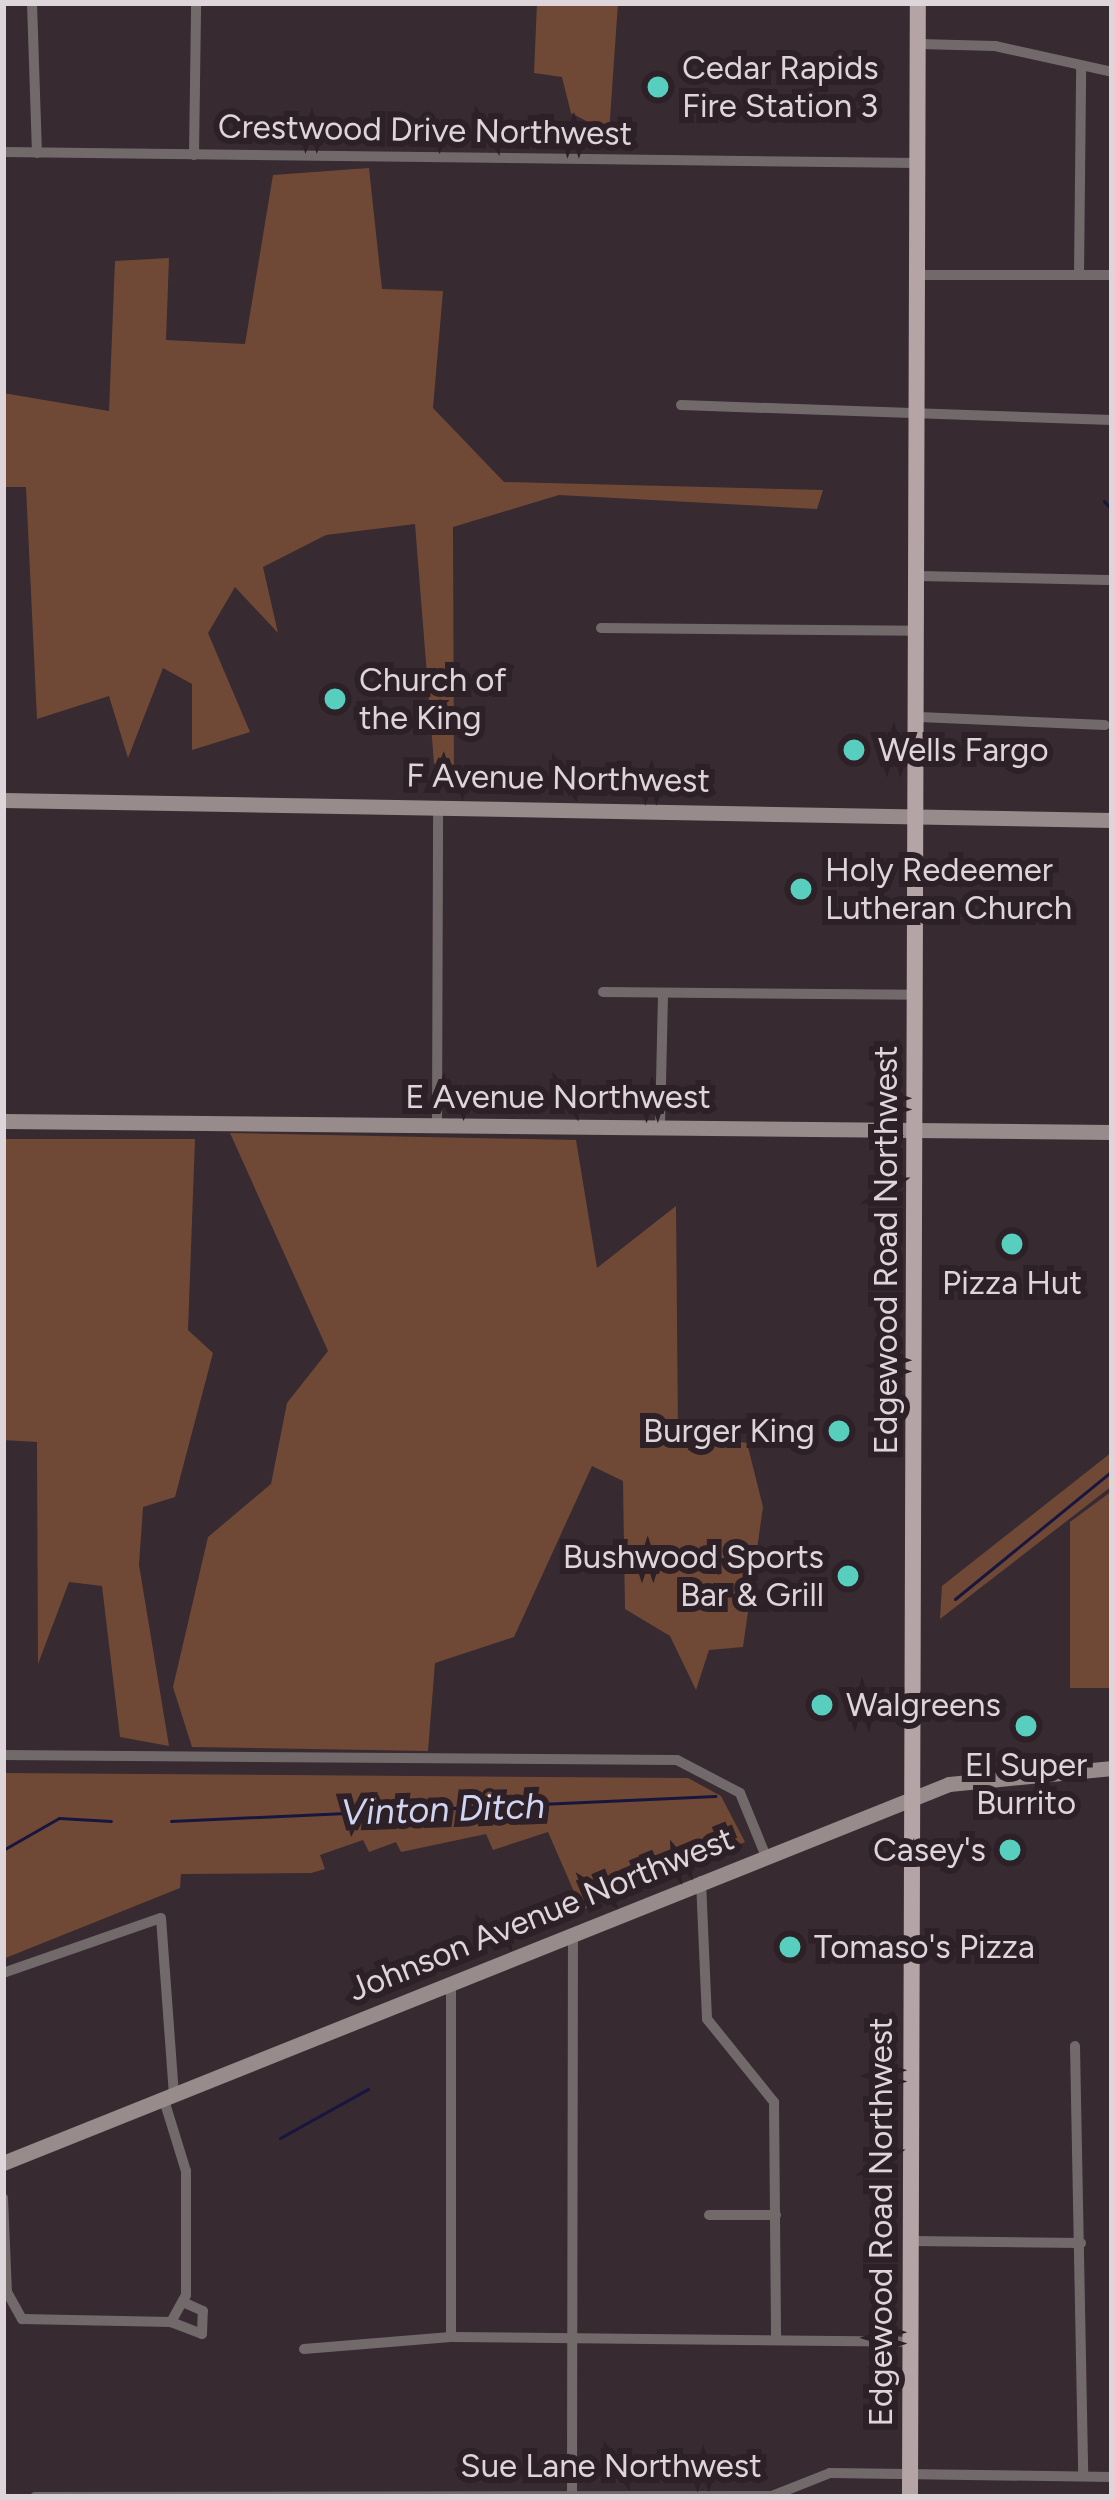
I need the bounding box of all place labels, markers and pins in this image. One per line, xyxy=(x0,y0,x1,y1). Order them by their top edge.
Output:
place label: Cedar Rapids Fire Station 3 xyxy=(682,48,879,126)
marker: Cedar Rapids Fire Station 3 xyxy=(645,74,671,100)
place label: Church of the King xyxy=(359,660,507,738)
marker: Church of the King xyxy=(322,686,348,712)
place label: Wells Fargo xyxy=(878,730,1049,770)
marker: Wells Fargo xyxy=(841,737,867,763)
place label: Holy Redeemer Lutheran Church xyxy=(825,850,1072,928)
marker: Holy Redeemer Lutheran Church xyxy=(788,876,814,902)
marker: Pizza Hut xyxy=(999,1231,1025,1257)
place label: Pizza Hut xyxy=(942,1263,1082,1303)
place label: Burger King xyxy=(643,1411,815,1451)
marker: Burger King xyxy=(826,1418,852,1444)
place label: Bushwood Sports Bar & Grill xyxy=(563,1537,824,1615)
marker: Bushwood Sports Bar & Grill xyxy=(835,1563,861,1589)
place label: Walgreens xyxy=(846,1685,1001,1725)
marker: Walgreens xyxy=(809,1692,835,1718)
marker: El Super Burrito xyxy=(1013,1713,1039,1739)
place label: El Super Burrito xyxy=(965,1745,1087,1823)
place label: Casey's xyxy=(873,1830,986,1870)
marker: Casey's xyxy=(997,1837,1023,1863)
place label: Tomaso's Pizza xyxy=(814,1927,1035,1967)
marker: Tomaso's Pizza xyxy=(777,1934,803,1960)

